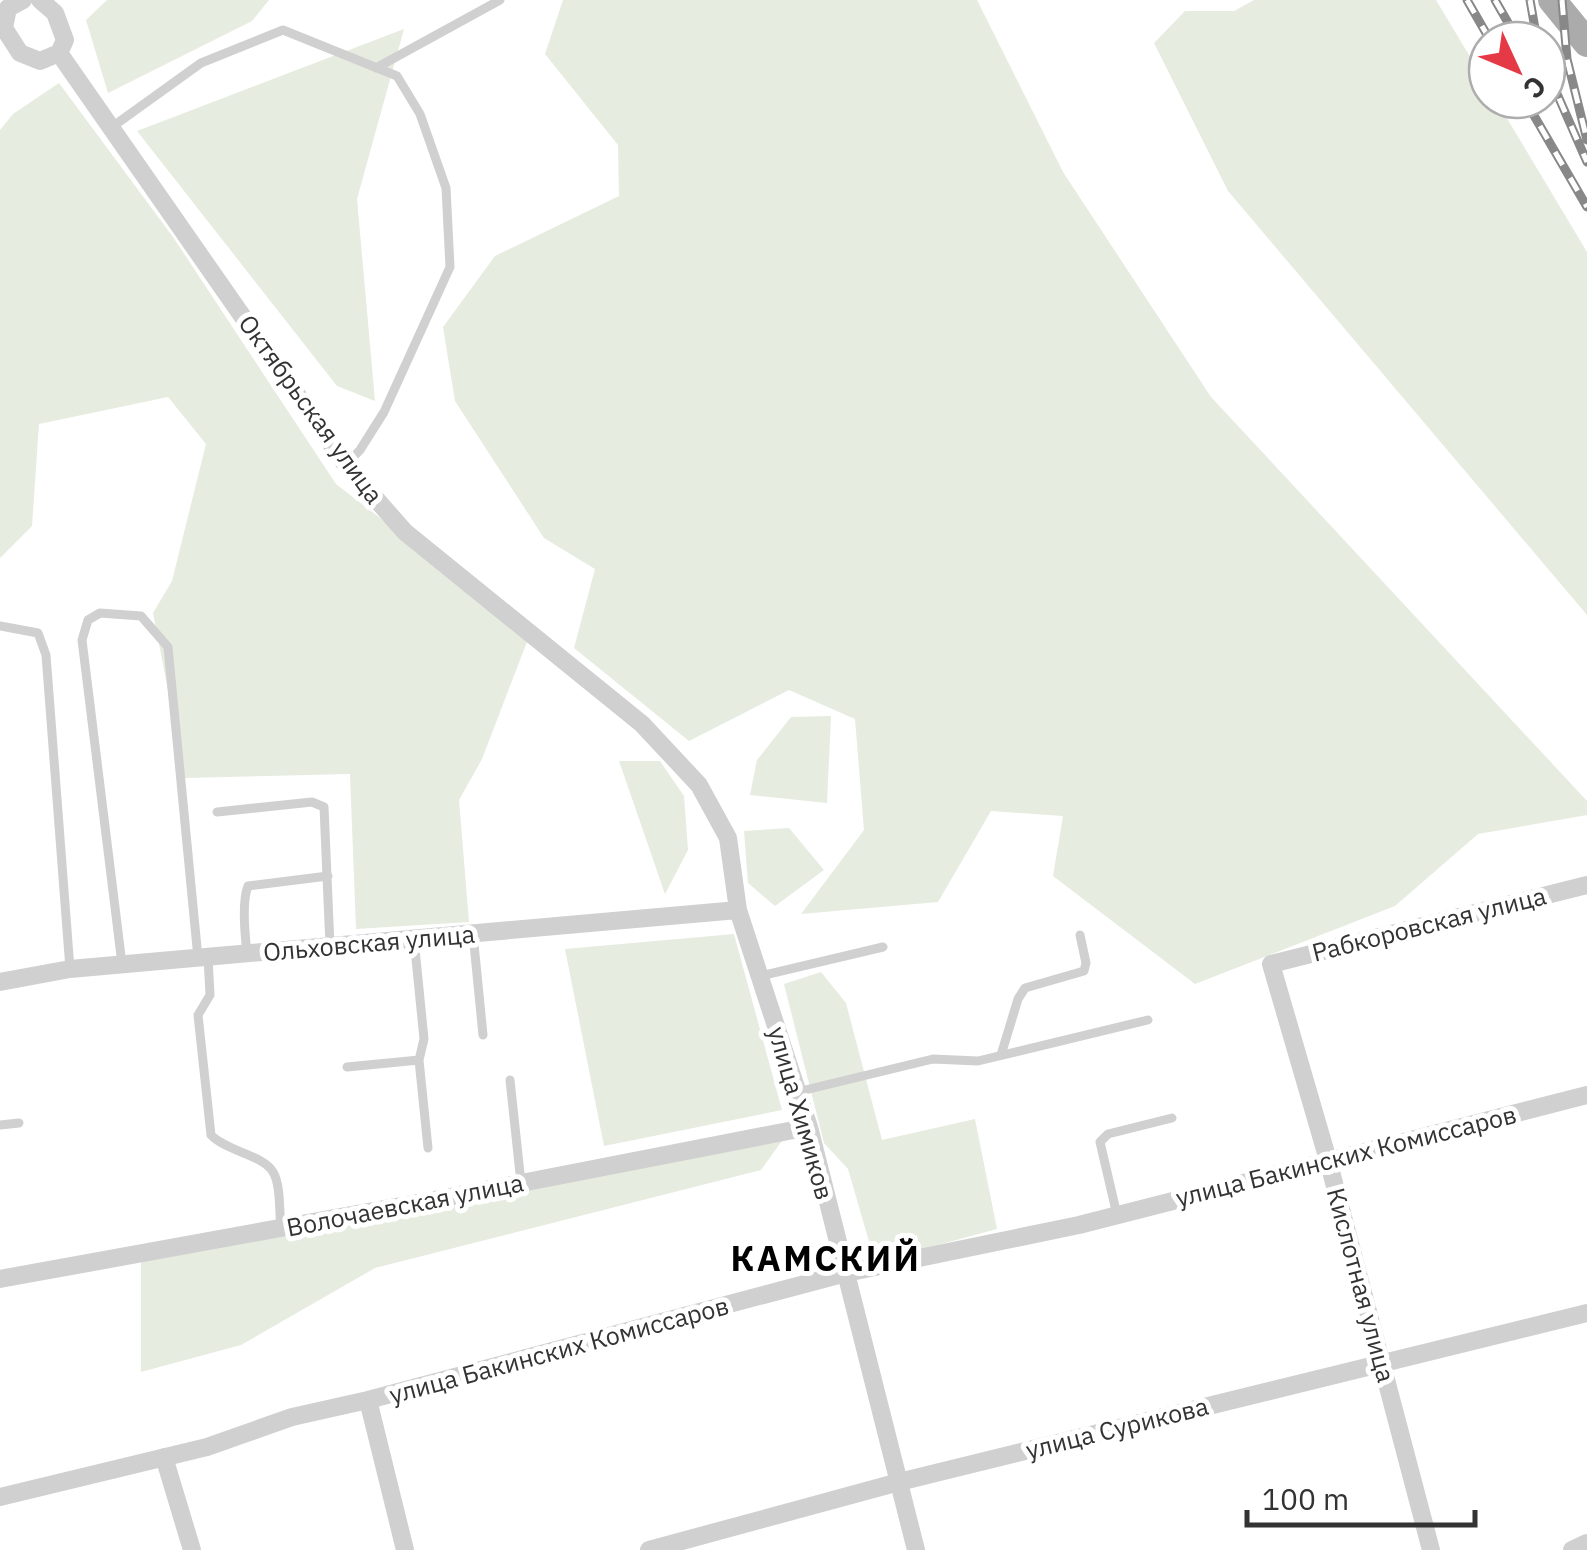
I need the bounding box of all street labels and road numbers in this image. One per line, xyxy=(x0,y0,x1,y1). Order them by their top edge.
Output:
street label: Октябрьская улица xyxy=(232,308,391,510)
street label: Рабкоровская улица xyxy=(1308,878,1549,969)
street label: Ольховская улица xyxy=(262,917,476,968)
street label: улица Химиков xyxy=(761,1022,842,1203)
street label: улица Бакинских Комиссаров xyxy=(1172,1097,1520,1214)
street label: Волочаевская улица xyxy=(284,1165,526,1244)
street label: Кислотная улица xyxy=(1320,1184,1403,1386)
street label: улица Бакинских Комиссаров xyxy=(386,1288,732,1411)
street label: улица Сурикова xyxy=(1022,1389,1212,1466)

